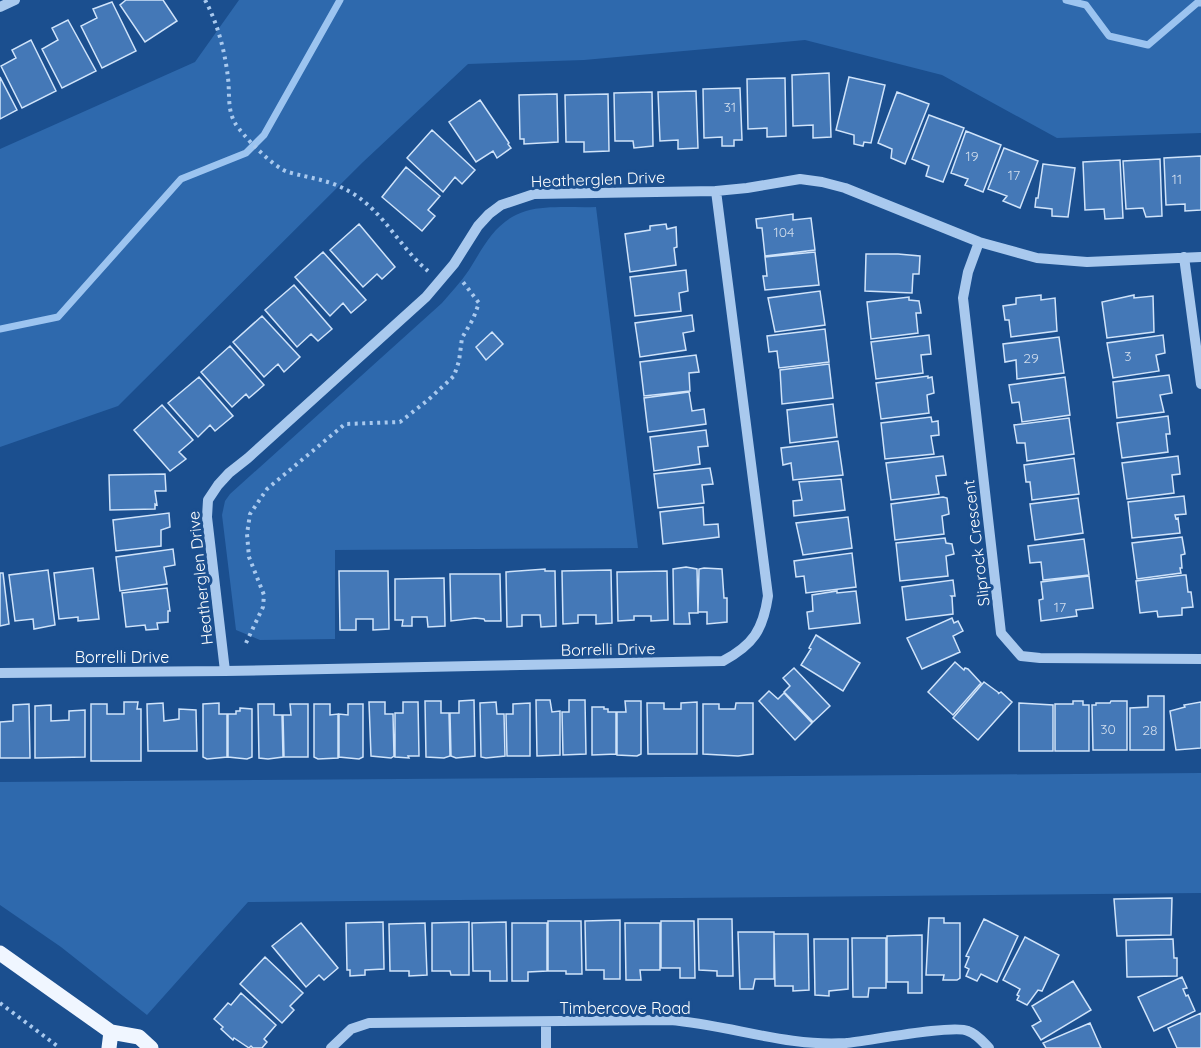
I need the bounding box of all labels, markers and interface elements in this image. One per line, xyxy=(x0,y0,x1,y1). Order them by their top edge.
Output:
house number: 31 xyxy=(724,98,736,116)
house number: 19 xyxy=(966,147,979,165)
house number: 17 xyxy=(1008,166,1020,184)
street label: Heatherglen Drive xyxy=(530,167,666,191)
house number: 11 xyxy=(1172,170,1182,188)
house number: 104 xyxy=(774,223,794,241)
house number: 3 xyxy=(1124,347,1132,365)
house number: 29 xyxy=(1023,349,1039,367)
street label: Sliprock Crescent xyxy=(958,479,994,607)
street label: Heatherglen Drive xyxy=(183,510,217,646)
house number: 17 xyxy=(1054,598,1066,616)
street label: Borrelli Drive xyxy=(560,638,656,660)
street label: Borrelli Drive xyxy=(75,647,169,667)
house number: 30 xyxy=(1100,720,1116,738)
house number: 28 xyxy=(1142,721,1158,739)
street label: Timbercove Road xyxy=(559,998,691,1018)

